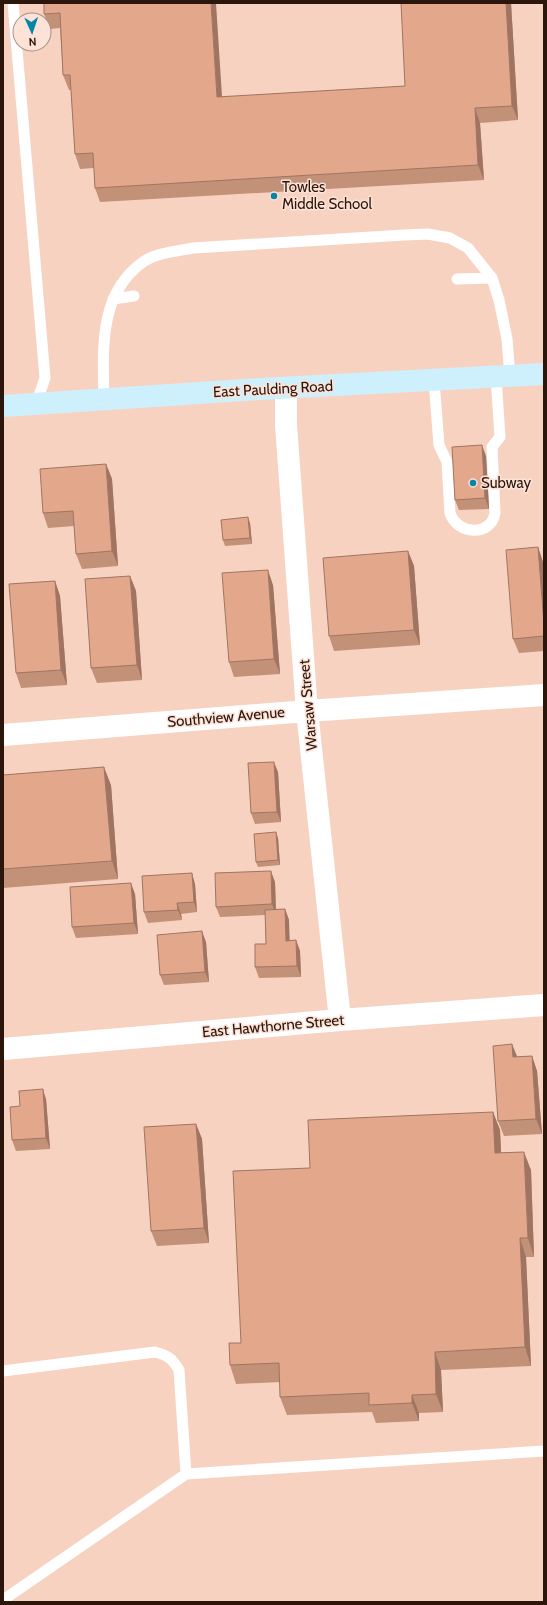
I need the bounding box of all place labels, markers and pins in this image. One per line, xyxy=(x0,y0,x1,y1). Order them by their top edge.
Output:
place label: Towles Middle School xyxy=(282,178,373,213)
marker: Towles Middle School xyxy=(269,191,279,201)
place label: Subway xyxy=(481,474,531,492)
marker: Subway xyxy=(468,478,478,488)

